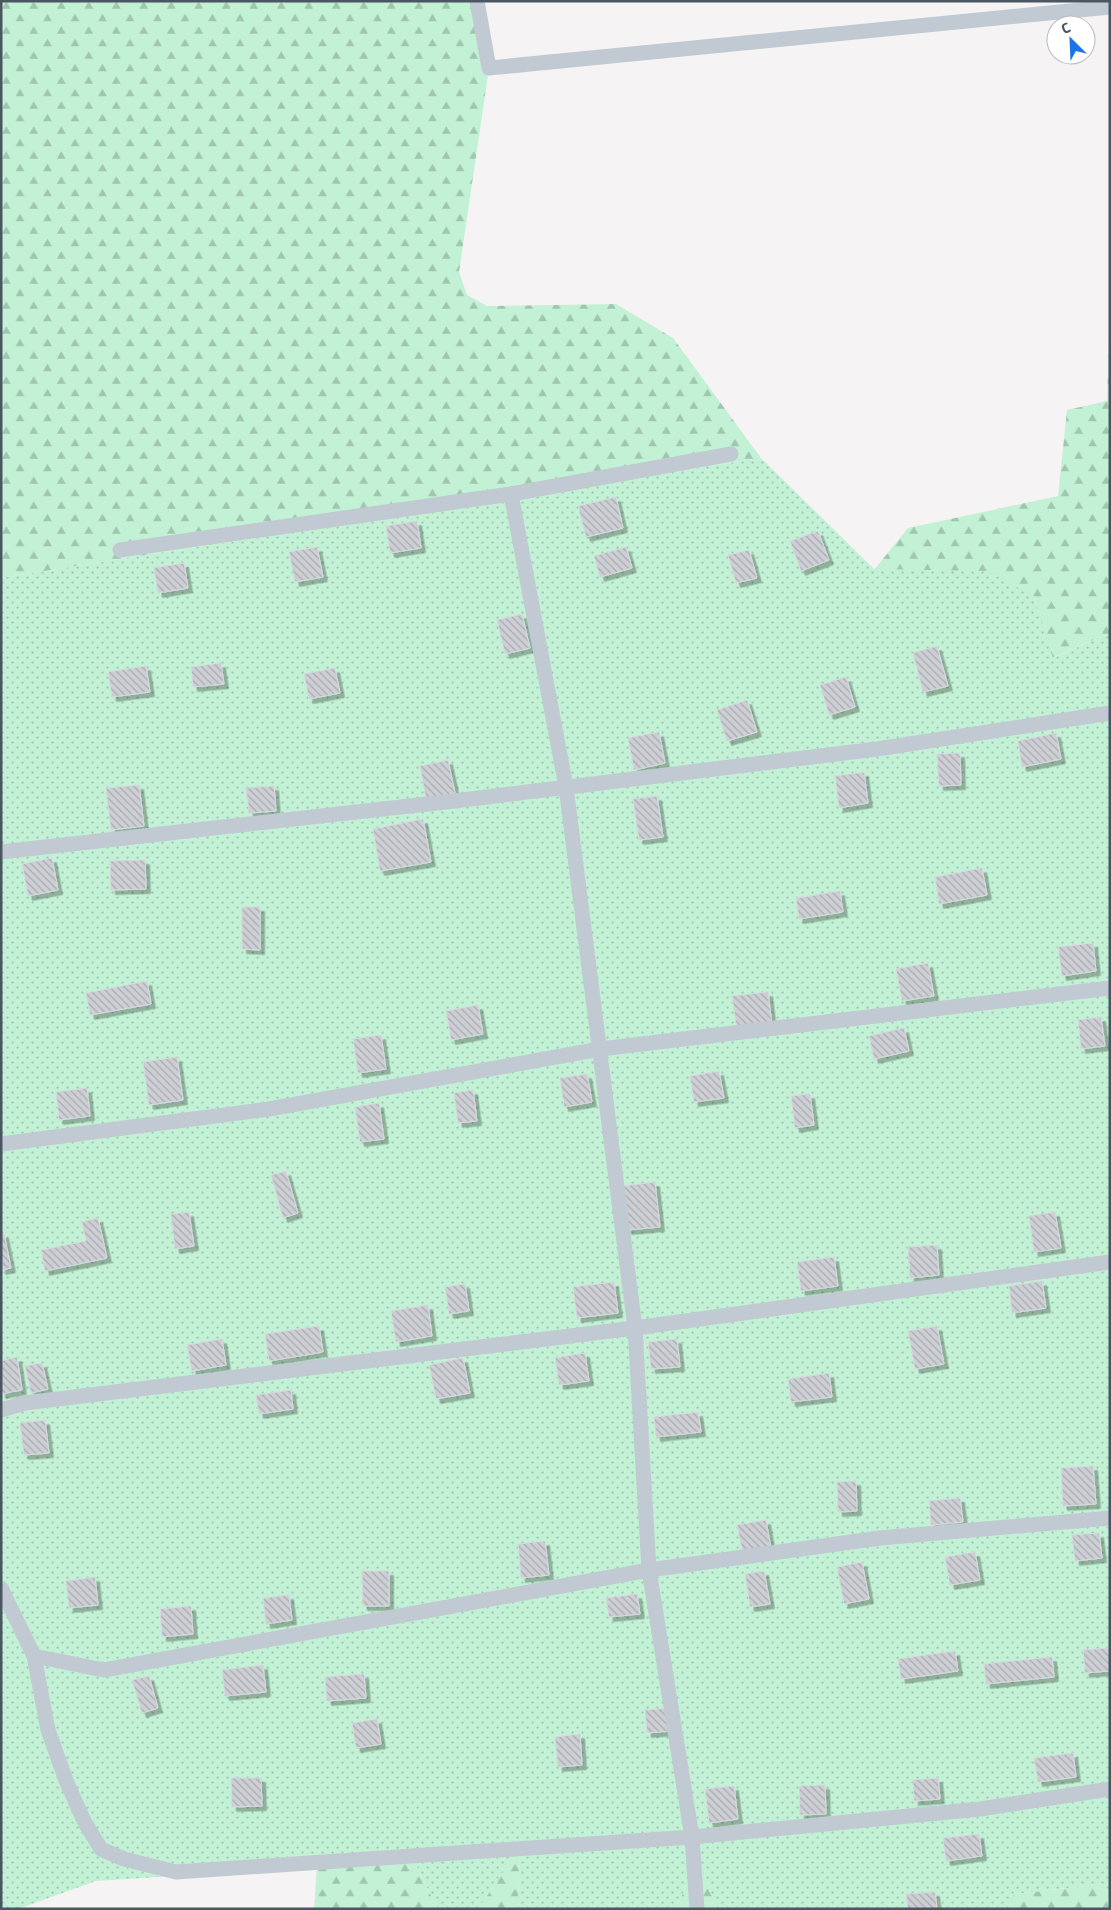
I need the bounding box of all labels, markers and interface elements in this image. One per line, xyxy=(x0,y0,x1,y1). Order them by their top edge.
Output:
north arrow xyxy=(1046,15,1096,65)
text: С xyxy=(1058,18,1073,37)

